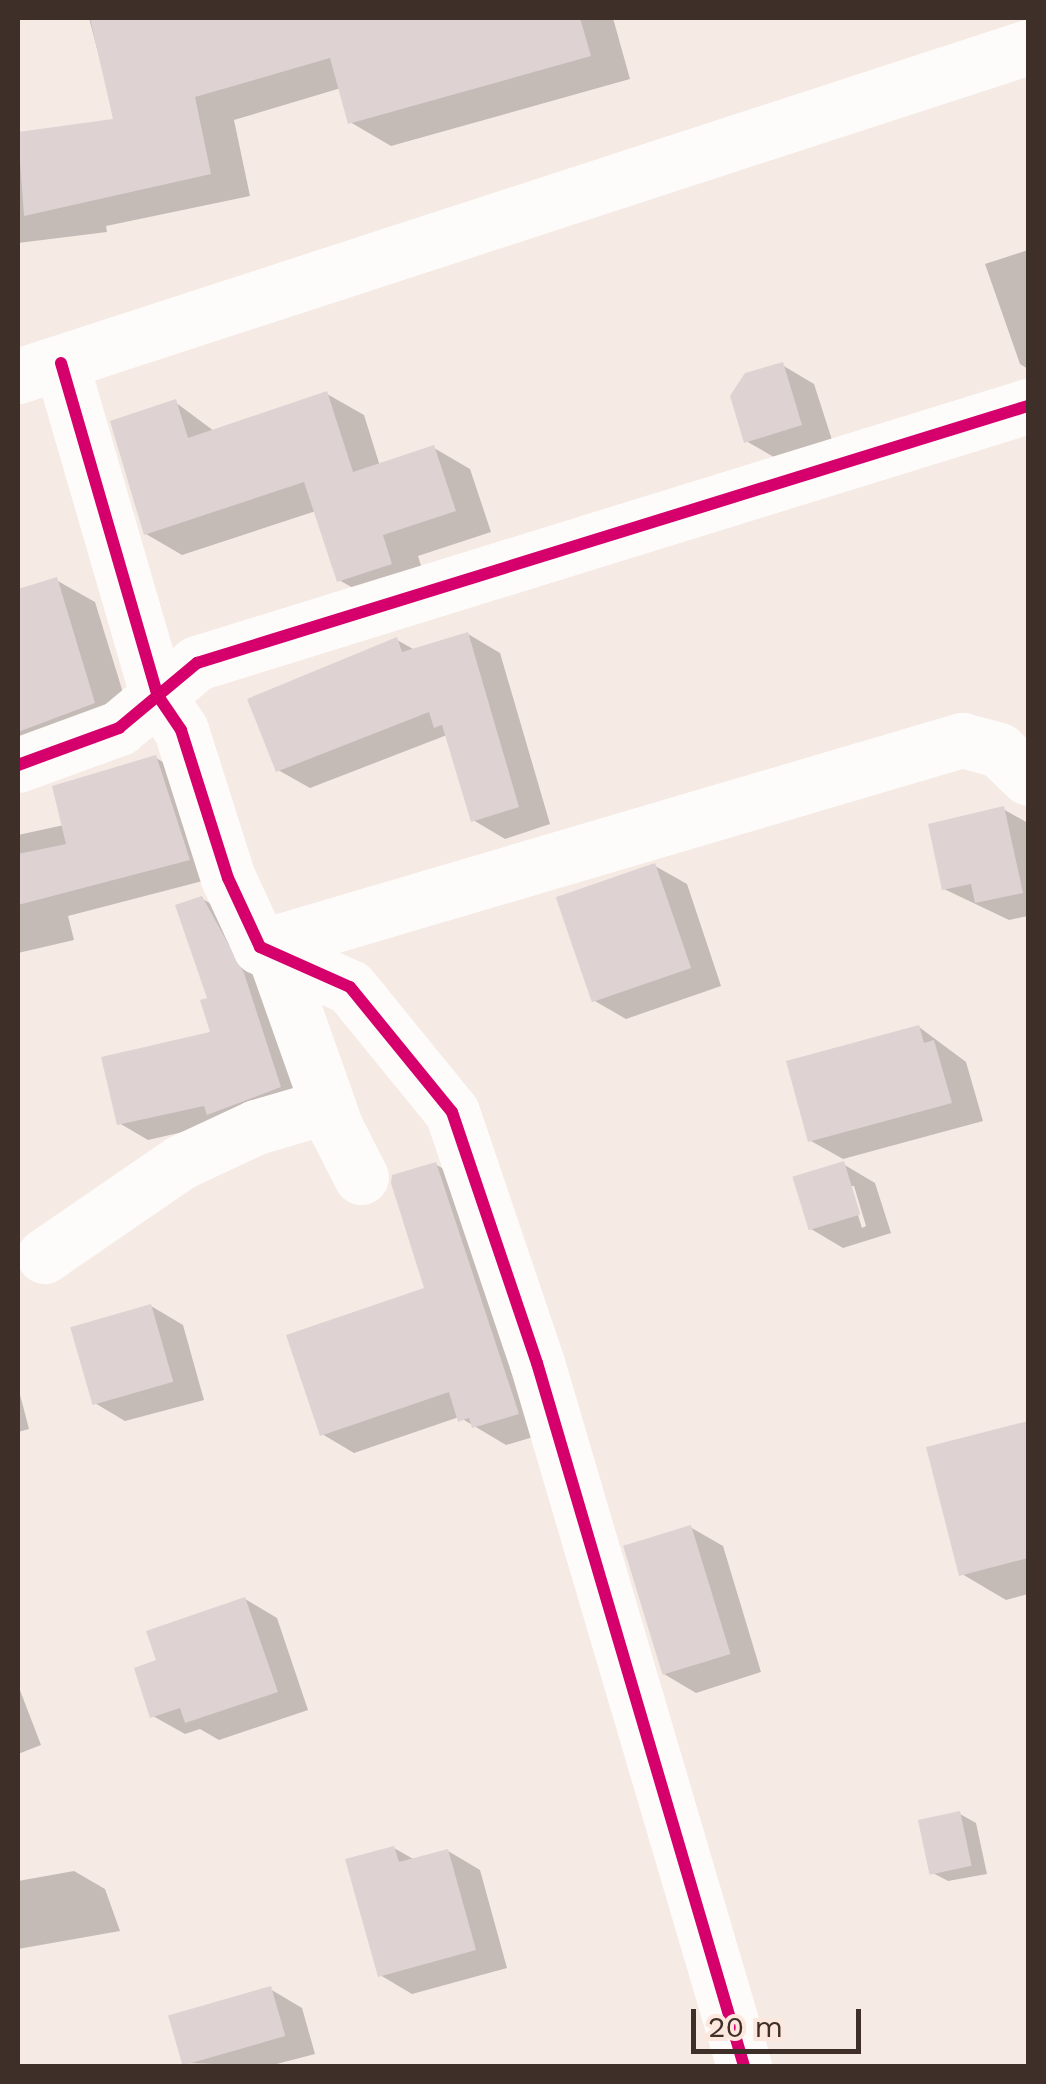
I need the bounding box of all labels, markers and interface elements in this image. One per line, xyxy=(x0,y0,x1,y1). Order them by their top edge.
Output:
scale bar xyxy=(696,1989,866,2051)
text: 20 m xyxy=(708,2009,783,2044)

